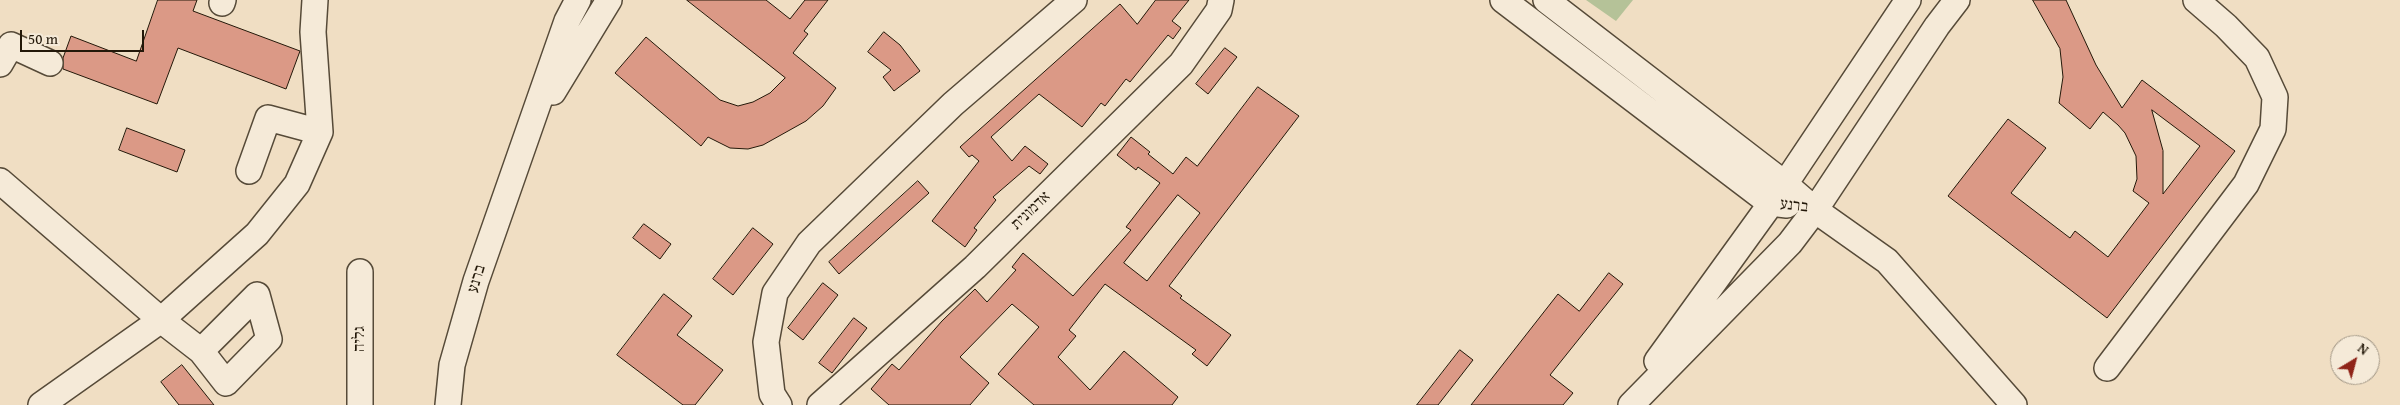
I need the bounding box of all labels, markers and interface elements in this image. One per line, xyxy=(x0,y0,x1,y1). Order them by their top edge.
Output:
scale bar xyxy=(22,20,146,52)
text: 50 m xyxy=(28,28,58,49)
street label: אדמונית xyxy=(1007,188,1055,234)
street label: ברנע xyxy=(1779,195,1809,217)
street label: ברנע xyxy=(464,263,490,295)
street label: גליה xyxy=(350,326,370,352)
north arrow xyxy=(2330,335,2380,385)
text: N xyxy=(2354,338,2373,360)

